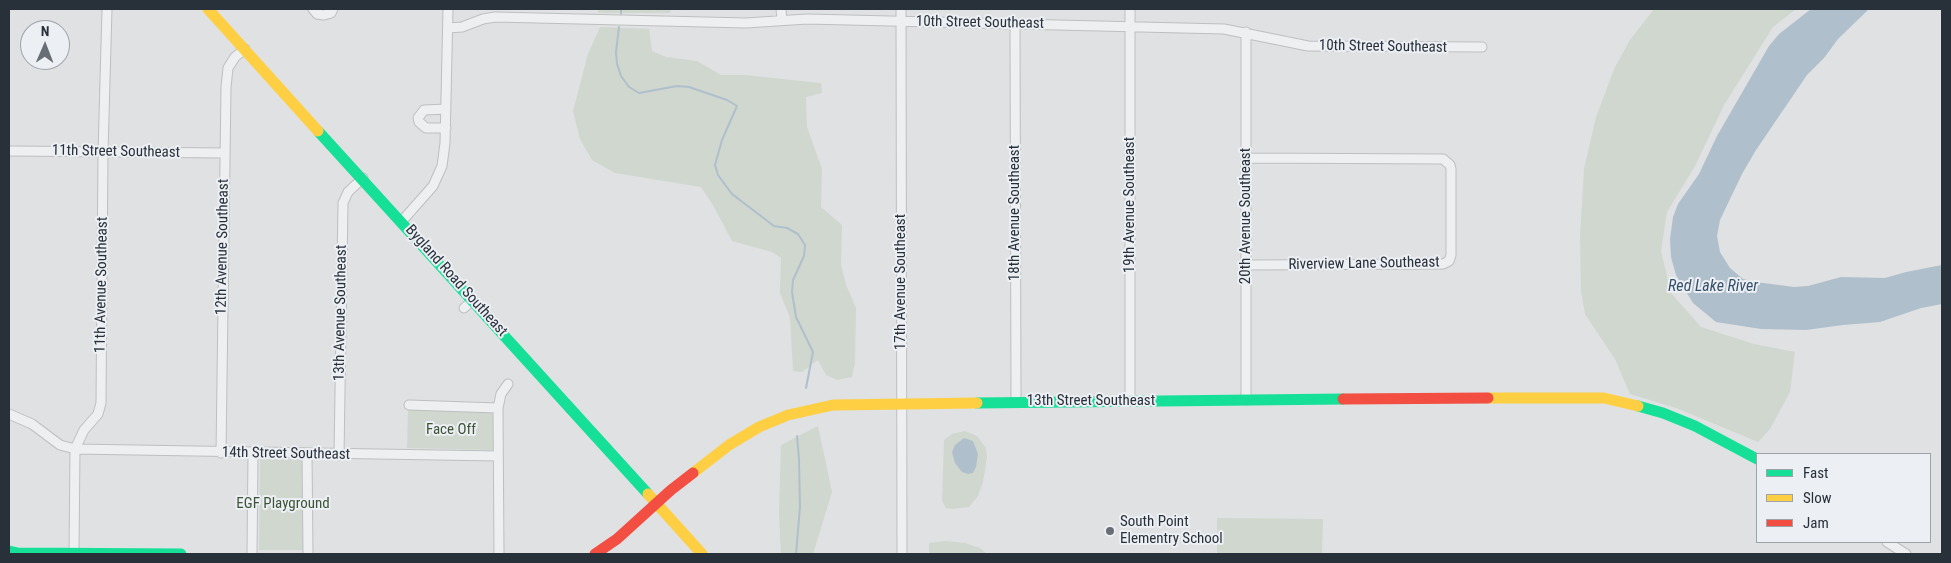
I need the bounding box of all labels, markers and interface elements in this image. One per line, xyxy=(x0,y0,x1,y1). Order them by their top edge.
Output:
street label: 10th Street Southeast xyxy=(916,13,1044,33)
north arrow xyxy=(20,20,70,70)
text: N xyxy=(41,23,50,39)
street label: 10th Street Southeast xyxy=(1319,37,1447,57)
street label: 19th Avenue Southeast xyxy=(1121,137,1139,273)
street label: 11th Street Southeast xyxy=(52,142,180,162)
street label: 18th Avenue Southeast xyxy=(1006,145,1024,281)
street label: 20th Avenue Southeast xyxy=(1237,148,1255,284)
street label: 12th Avenue Southeast xyxy=(213,179,233,315)
street label: 17th Avenue Southeast xyxy=(892,214,910,350)
street label: 11th Avenue Southeast xyxy=(92,217,112,353)
street label: Bygland Road Southeast xyxy=(401,222,511,340)
street label: 13th Avenue Southeast xyxy=(331,245,351,381)
street label: Riverview Lane Southeast xyxy=(1288,254,1440,274)
water label: Red Lake River xyxy=(1668,277,1758,297)
street label: 13th Street Southeast xyxy=(1027,392,1155,410)
park label: Face Off xyxy=(426,421,476,439)
street label: 14th Street Southeast xyxy=(222,444,350,464)
legend xyxy=(1756,453,1931,543)
text: Fast xyxy=(1803,464,1828,482)
text: Slow xyxy=(1803,489,1832,507)
park label: EGF Playground xyxy=(236,495,330,513)
place label: South Point Elementry School xyxy=(1120,513,1223,548)
text: Jam xyxy=(1803,514,1829,532)
marker: South Point Elementry School xyxy=(1104,525,1116,537)

